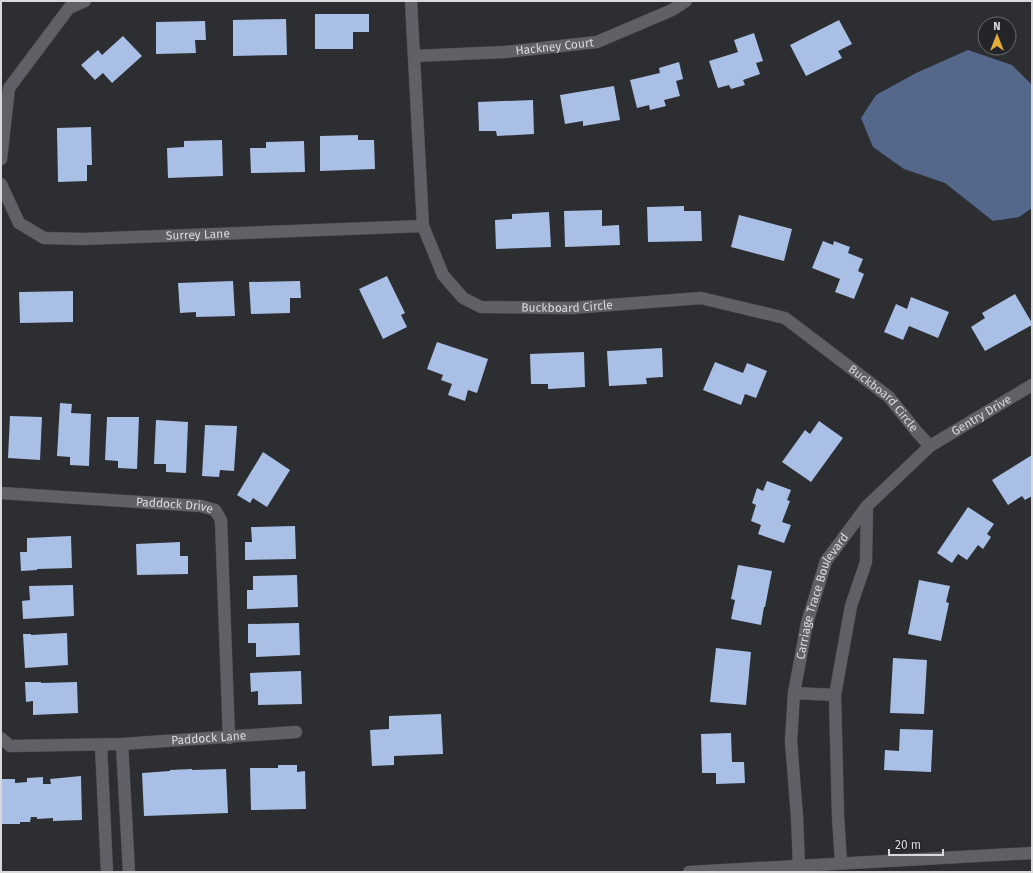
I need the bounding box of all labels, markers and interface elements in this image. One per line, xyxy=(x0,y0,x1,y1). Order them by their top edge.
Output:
north arrow xyxy=(977,16,1017,56)
text: N xyxy=(993,20,1001,33)
street label: Hackney Court xyxy=(515,35,595,58)
street label: Surrey Lane xyxy=(166,226,230,243)
street label: Buckboard Circle xyxy=(521,298,613,315)
street label: Buckboard Circle xyxy=(846,362,921,435)
street label: Gentry Drive xyxy=(949,392,1014,439)
street label: Paddock Drive xyxy=(136,495,215,516)
street label: Carriage Trace Boulevard xyxy=(793,530,851,661)
street label: Paddock Lane xyxy=(171,728,247,748)
scale bar xyxy=(889,831,943,857)
text: 20 m xyxy=(895,838,921,852)

